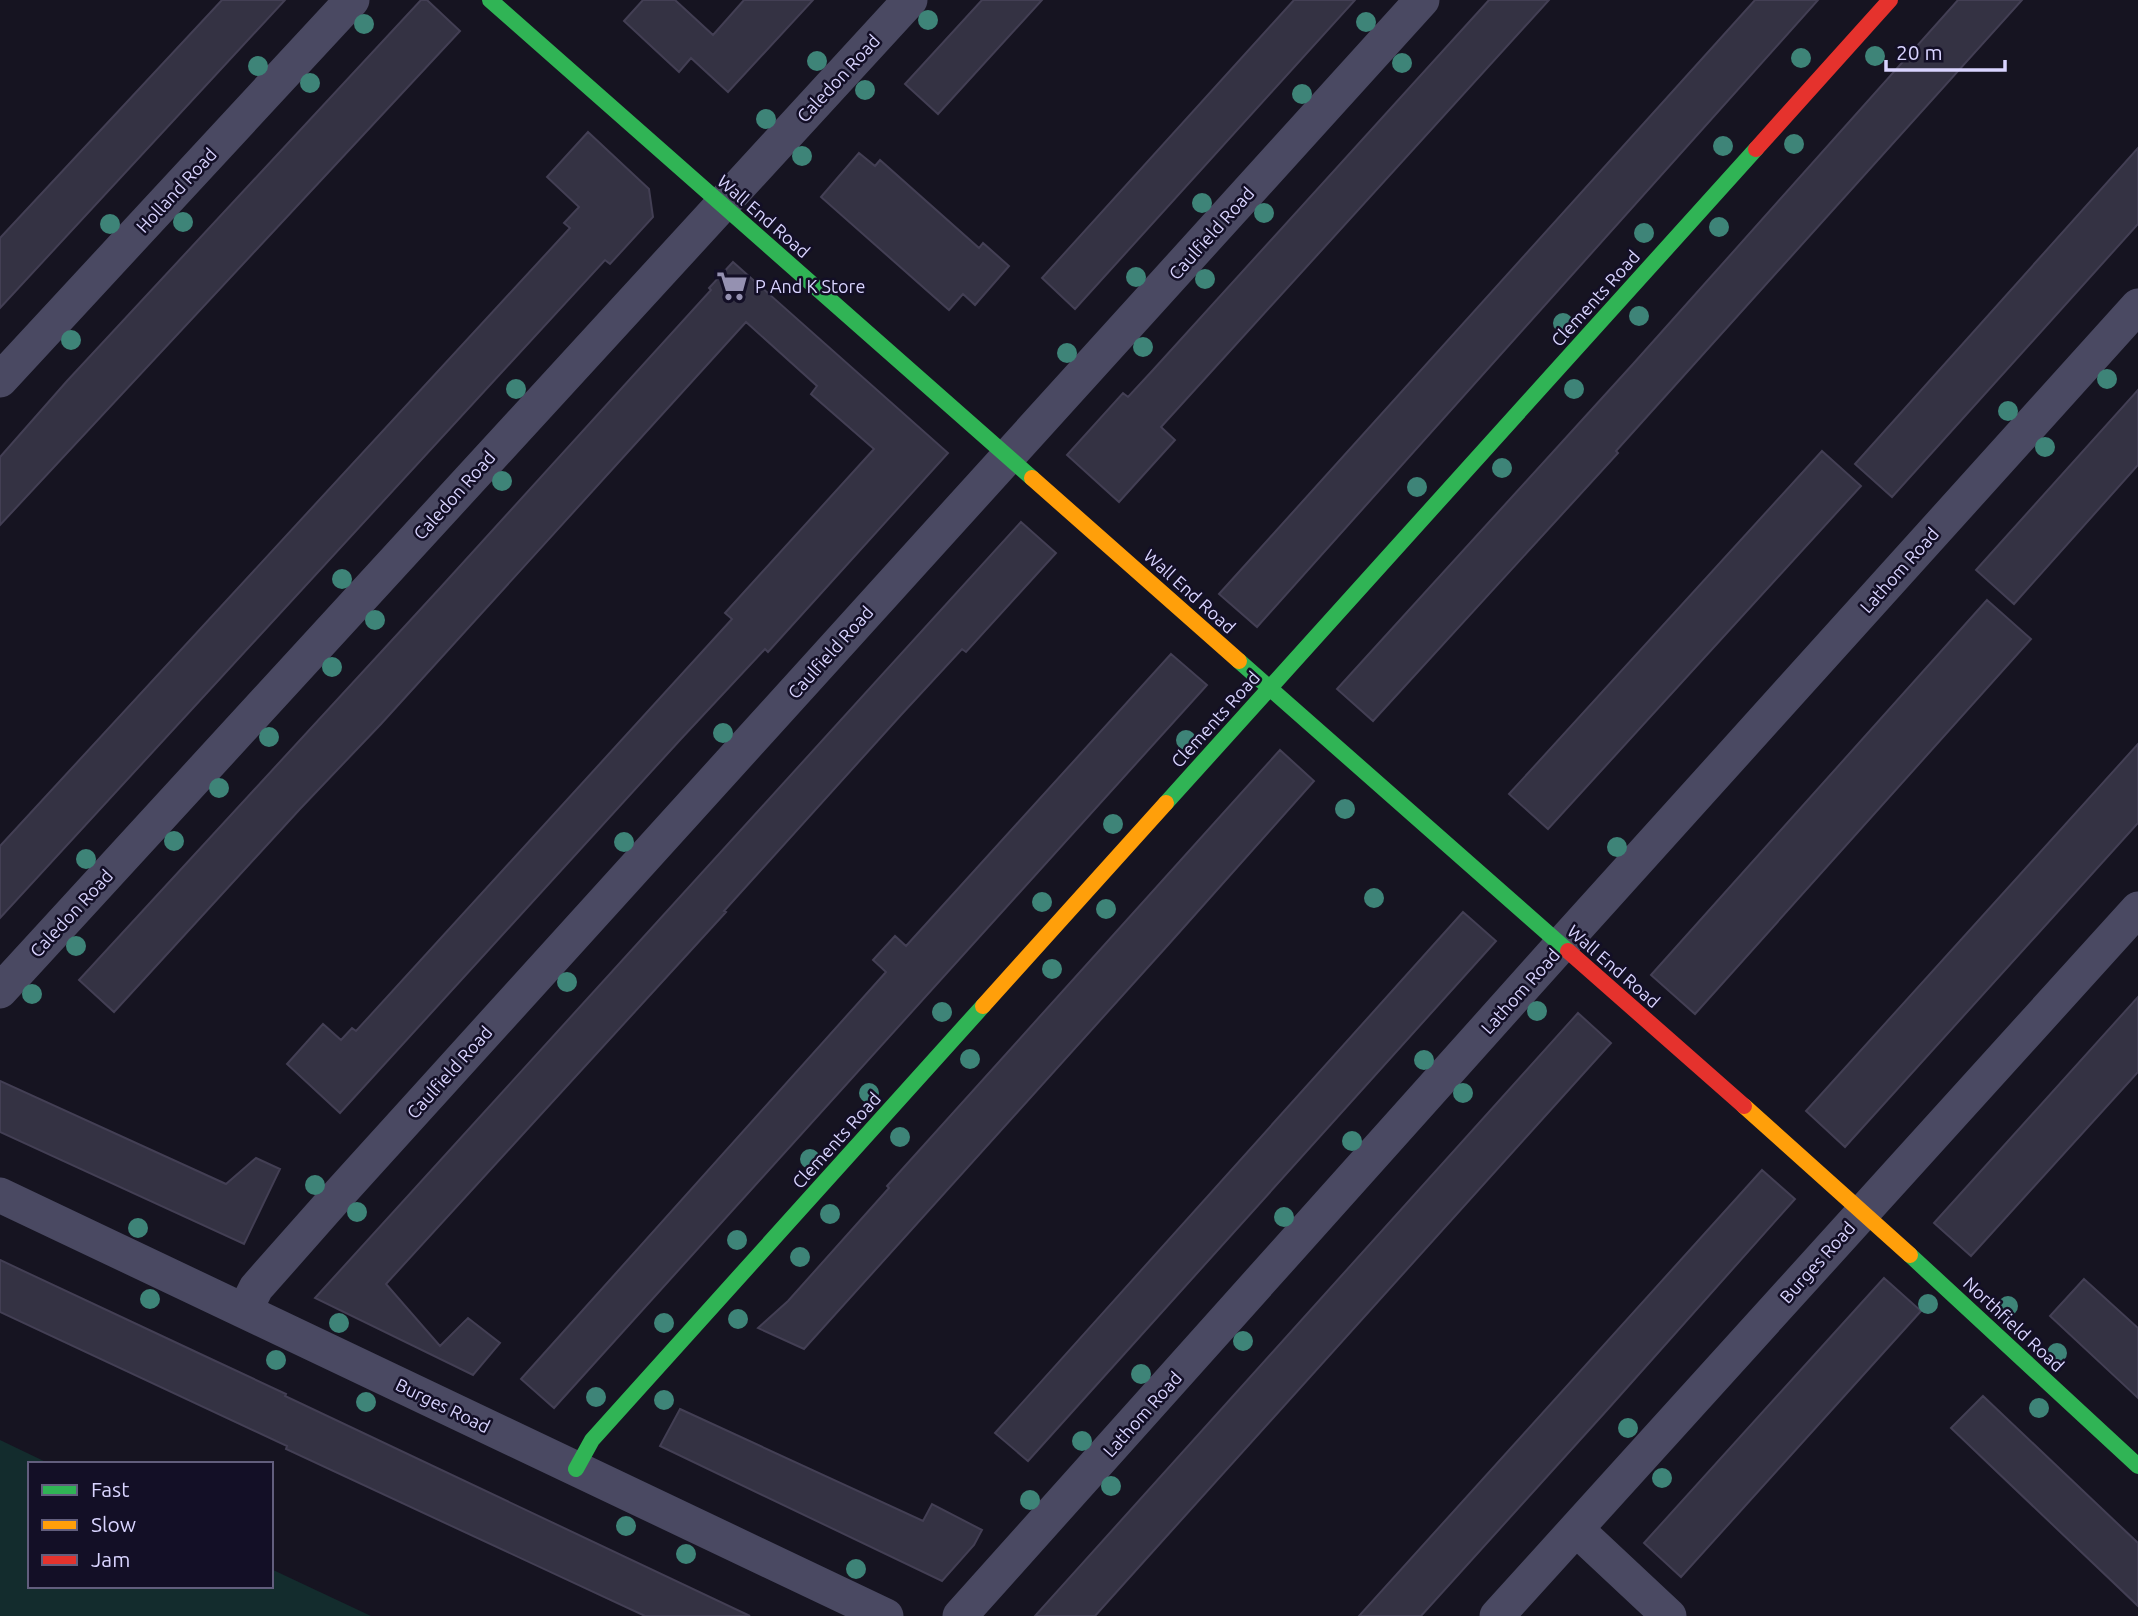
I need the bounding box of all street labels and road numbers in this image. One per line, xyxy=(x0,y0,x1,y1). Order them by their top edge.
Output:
street label: Caledon Road xyxy=(793,30,883,126)
street label: Holland Road xyxy=(132,144,220,236)
street label: Wall End Road xyxy=(714,171,814,261)
street label: Caulfield Road xyxy=(1164,183,1258,283)
street label: Clements Road xyxy=(1547,246,1643,350)
street label: Caledon Road xyxy=(409,447,499,543)
street label: Lathom Road xyxy=(1856,523,1942,617)
street label: Wall End Road xyxy=(1140,545,1240,637)
street label: Caulfield Road xyxy=(783,602,877,702)
street label: Clements Road xyxy=(1167,667,1263,771)
street label: Caledon Road xyxy=(26,865,116,961)
street label: Wall End Road xyxy=(1564,921,1664,1011)
street label: Lathom Road xyxy=(1477,944,1563,1038)
street label: Caulfield Road xyxy=(402,1022,496,1122)
street label: Clements Road xyxy=(788,1088,884,1192)
street label: Burges Road xyxy=(1775,1217,1859,1307)
street label: Northfield Road xyxy=(1960,1272,2068,1376)
street label: Lathom Road xyxy=(1099,1367,1185,1461)
street label: Burges Road xyxy=(393,1374,493,1436)

